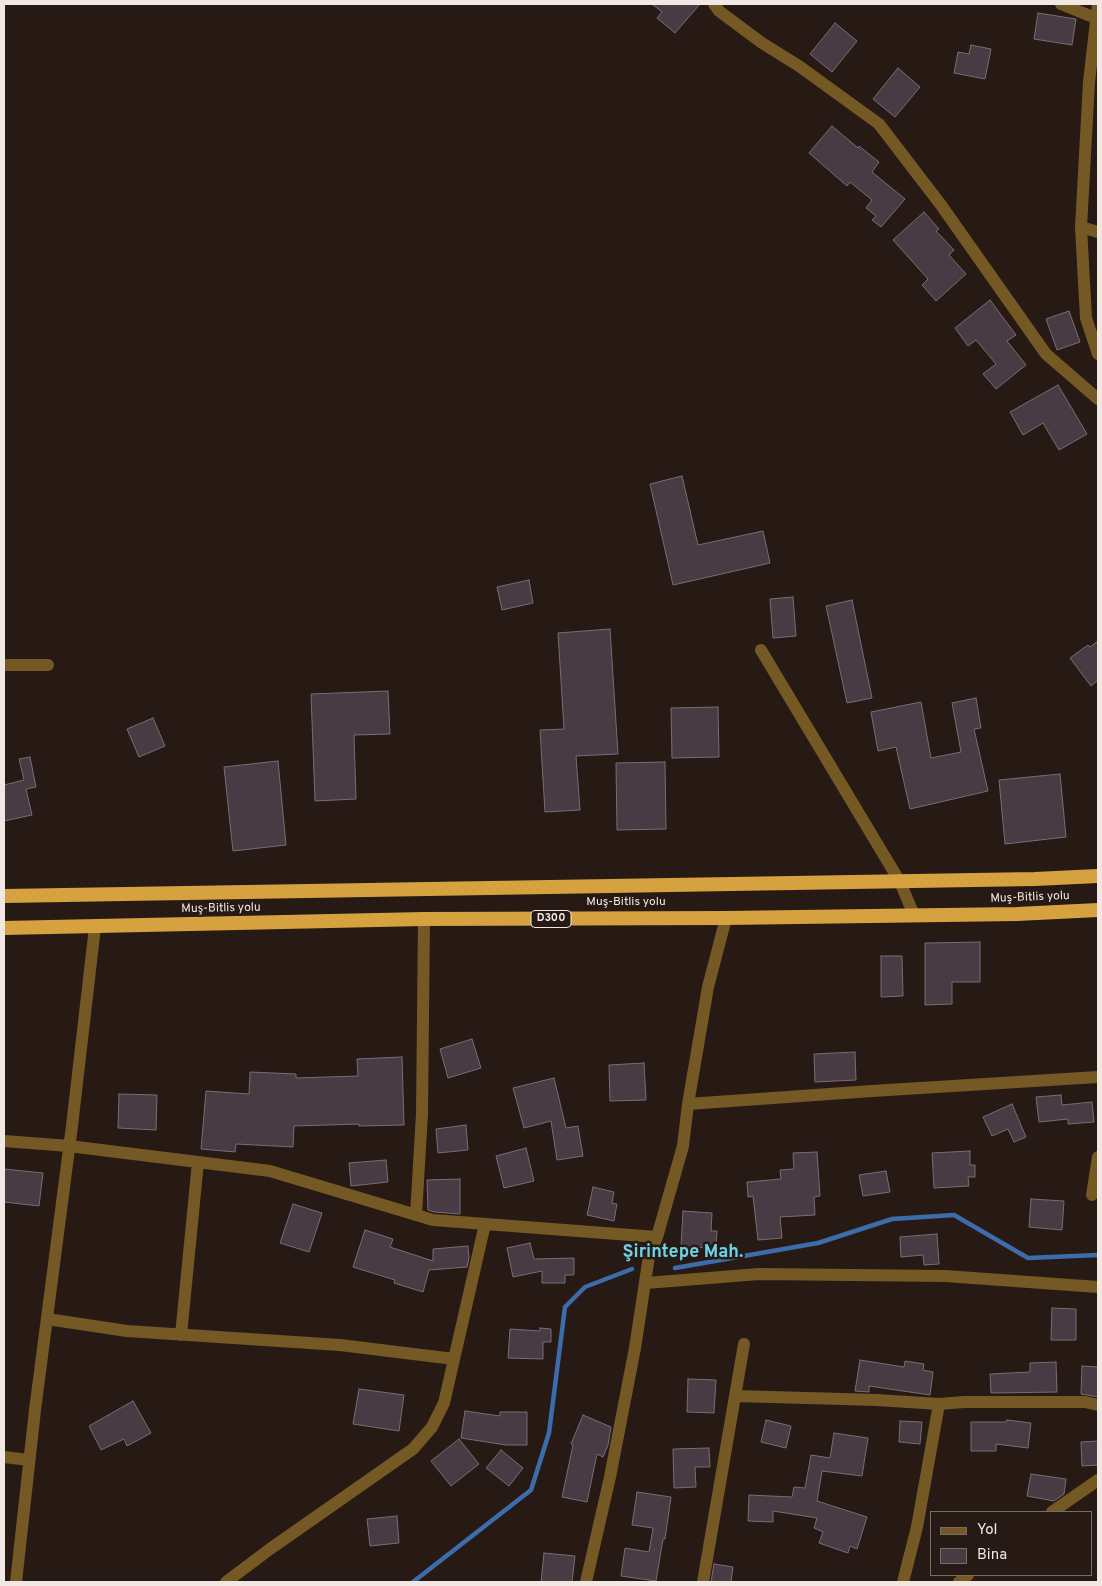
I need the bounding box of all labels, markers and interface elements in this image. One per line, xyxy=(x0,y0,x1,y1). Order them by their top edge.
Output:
street label: Muş-Bitlis yolu xyxy=(990,889,1070,907)
street label: Muş-Bitlis yolu xyxy=(586,896,666,910)
street label: Muş-Bitlis yolu xyxy=(181,901,261,917)
road number: D300 xyxy=(531,911,571,928)
district label: Şirintepe Mah. xyxy=(623,1242,743,1264)
legend xyxy=(930,1511,1092,1576)
text: Yol xyxy=(977,1521,998,1540)
text: Bina xyxy=(977,1546,1007,1565)

